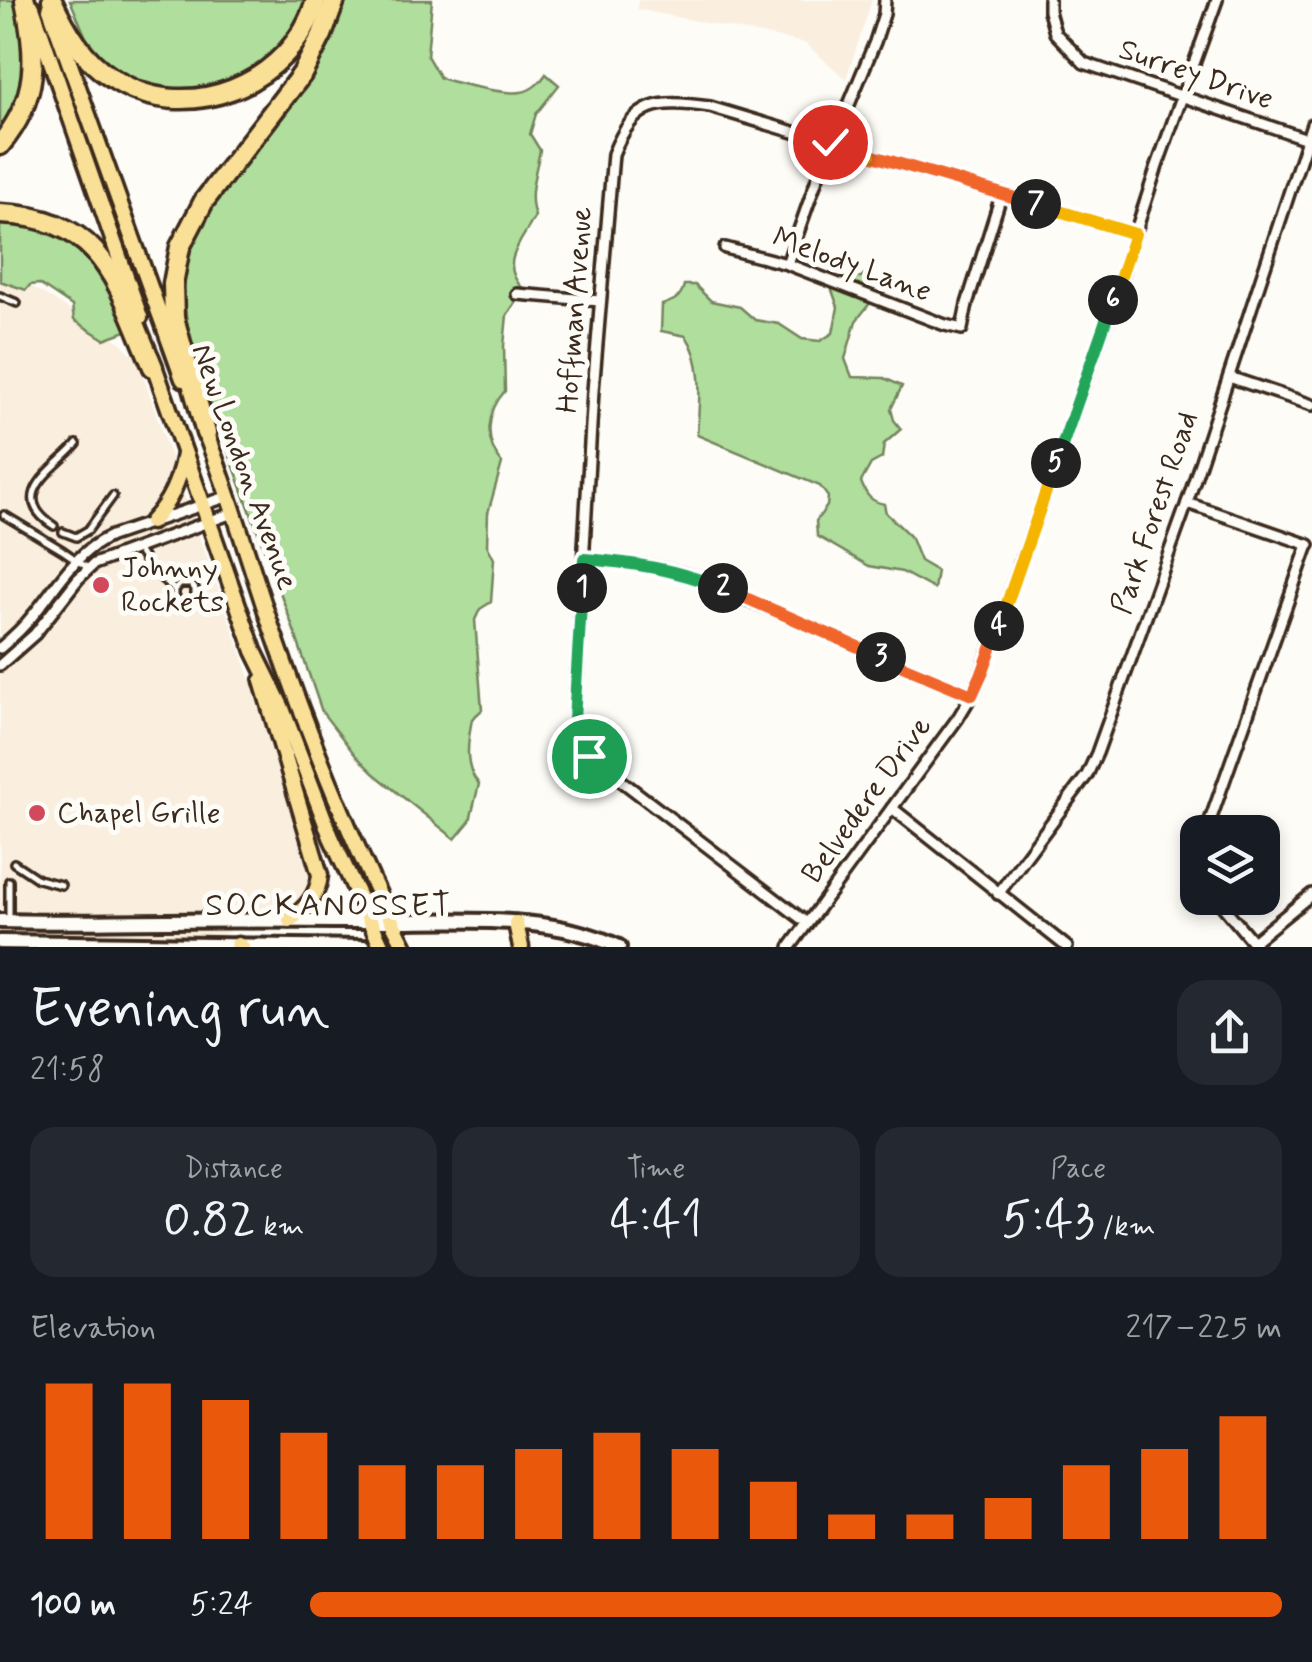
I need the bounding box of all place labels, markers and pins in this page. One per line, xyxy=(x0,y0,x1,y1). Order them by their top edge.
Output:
pin xyxy=(788,100,873,185)
pin: 7 xyxy=(1011,179,1061,229)
pin: 6 xyxy=(1088,275,1138,325)
pin: 5 xyxy=(1031,438,1081,488)
place label: Johnny Rockets xyxy=(121,549,224,622)
pin: 1 xyxy=(557,563,607,613)
pin: 2 xyxy=(698,563,748,613)
marker: Johnny Rockets xyxy=(90,574,112,596)
pin: 4 xyxy=(974,601,1024,651)
pin: 3 xyxy=(856,632,906,682)
pin xyxy=(547,714,632,799)
place label: Chapel Grille xyxy=(57,794,221,833)
marker: Chapel Grille xyxy=(26,802,48,824)

